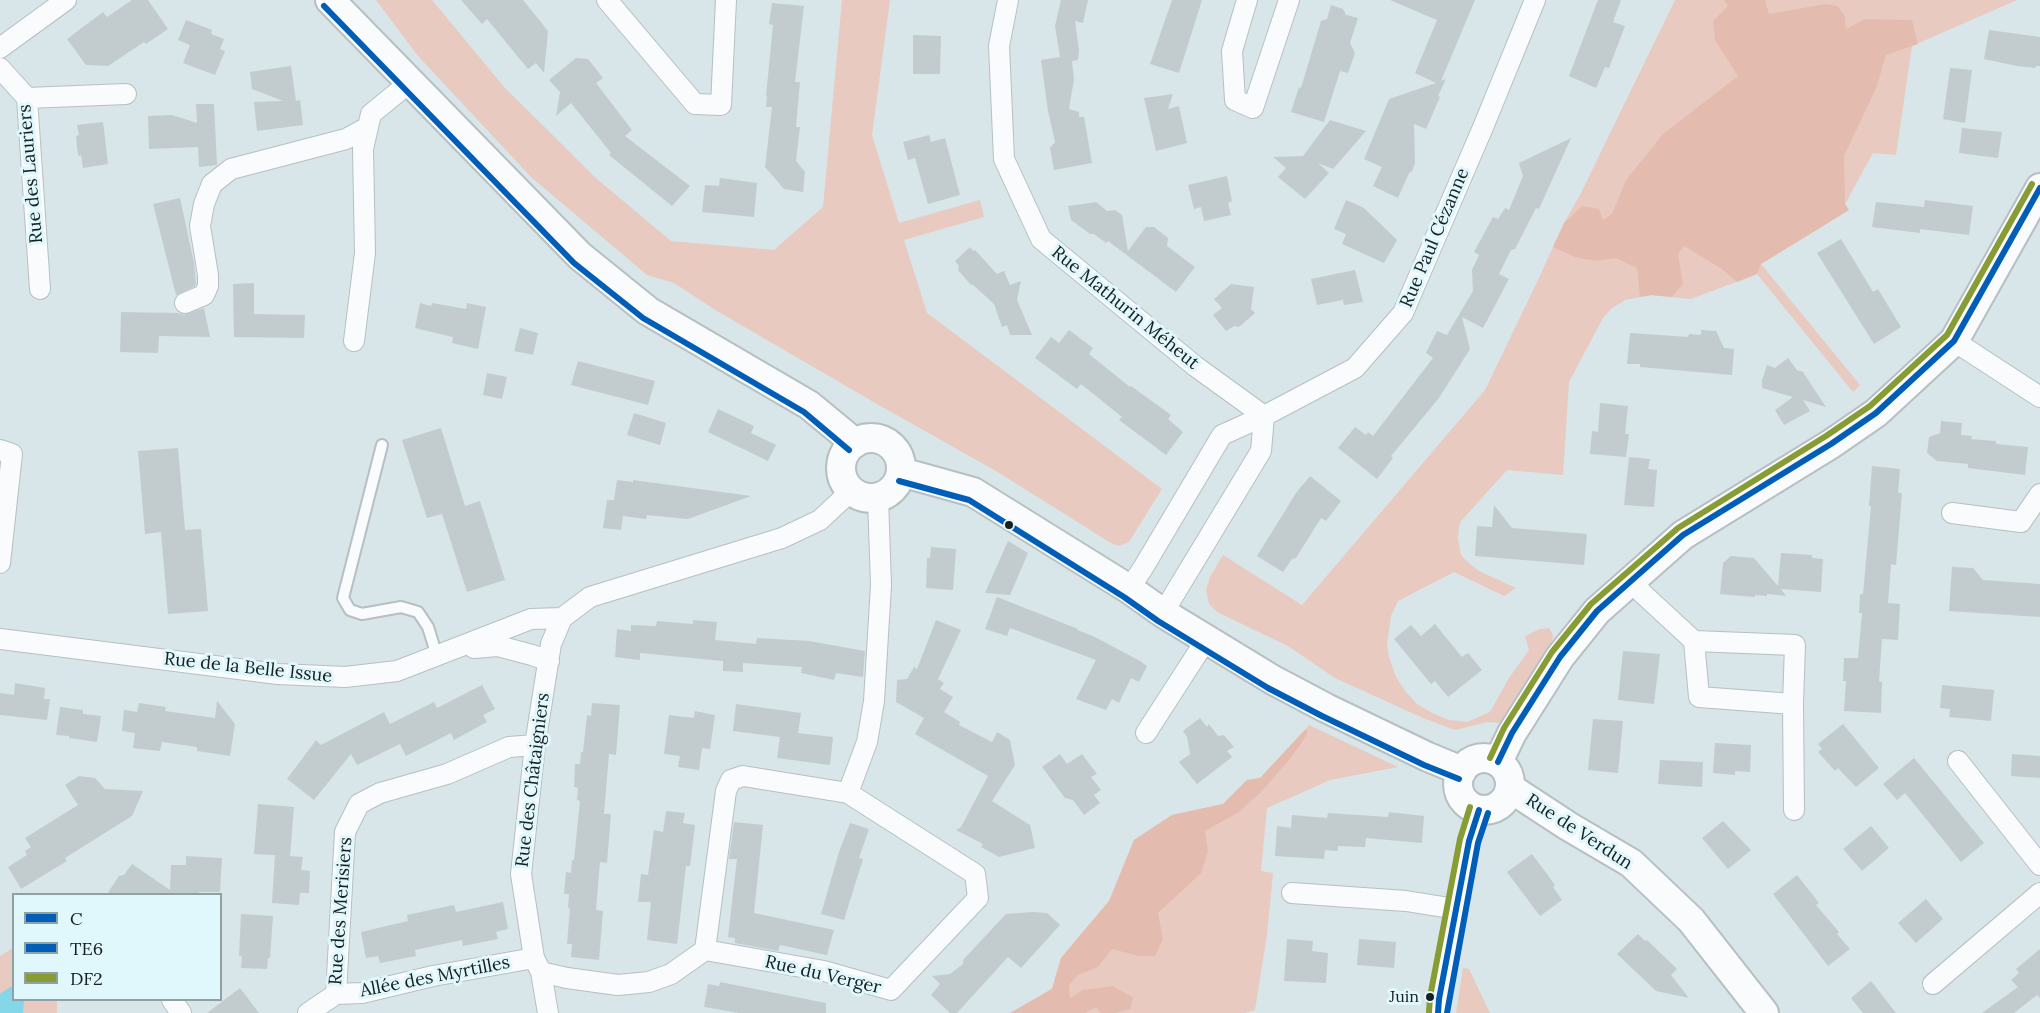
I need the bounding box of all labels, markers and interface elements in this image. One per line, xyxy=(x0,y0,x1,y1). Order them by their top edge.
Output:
street label: Rue des Lauriers xyxy=(14,104,48,244)
street label: Rue Paul Cézanne xyxy=(1396,165,1474,311)
street label: Rue Mathurin Méheut xyxy=(1047,242,1203,374)
unlabelled marker xyxy=(1003,519,1015,531)
street label: Rue de la Belle Issue xyxy=(163,648,333,688)
street label: Rue des Châtaigniers xyxy=(512,691,554,869)
street label: Rue de Verdun xyxy=(1522,790,1636,874)
street label: Rue des Merisiers xyxy=(325,836,357,986)
legend xyxy=(12,893,222,1001)
text: C xyxy=(70,907,83,930)
text: TE6 xyxy=(70,937,103,960)
street label: Rue du Verger xyxy=(763,951,883,999)
street label: Allée des Myrtilles xyxy=(358,952,512,1002)
text: DF2 xyxy=(70,967,103,990)
place label: Juin xyxy=(1389,987,1419,1007)
marker: Juin xyxy=(1424,991,1436,1003)

